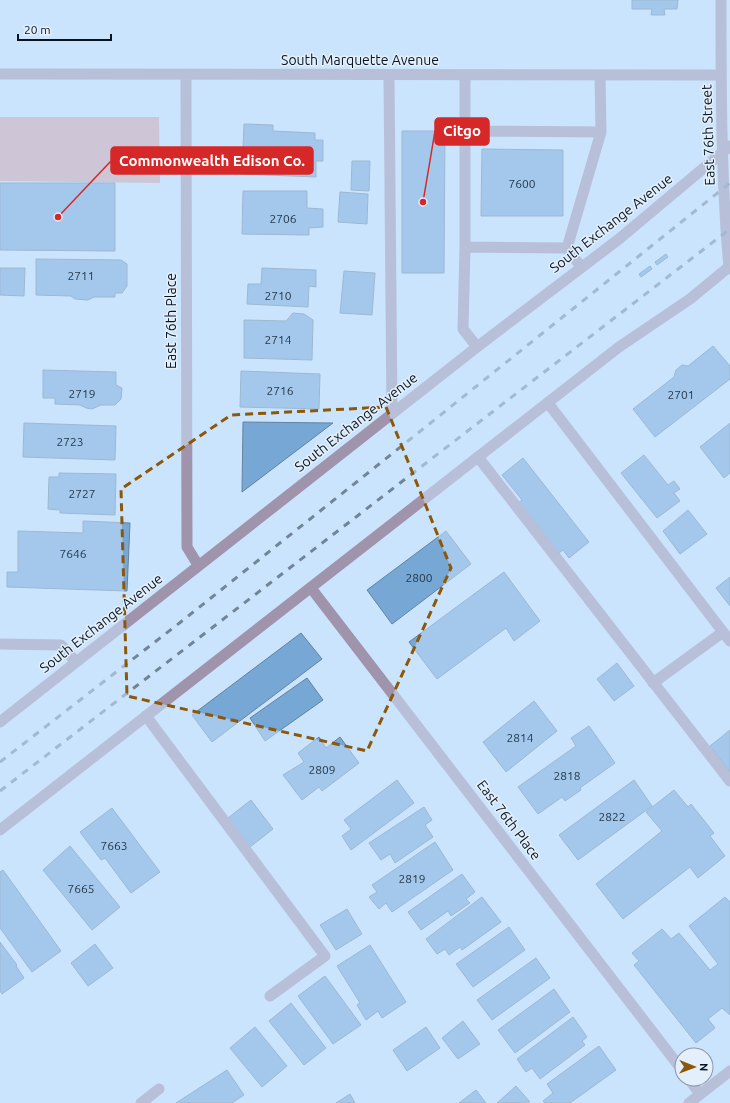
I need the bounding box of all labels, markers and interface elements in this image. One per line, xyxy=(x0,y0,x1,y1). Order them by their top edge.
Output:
scale bar xyxy=(18,16,111,42)
text: 20 m xyxy=(24,23,51,36)
street label: South Marquette Avenue xyxy=(281,52,439,68)
street label: East 76th Street xyxy=(698,84,718,186)
callout: Citgo xyxy=(435,118,489,145)
text: Citgo xyxy=(443,122,481,139)
callout: Commonwealth Edison Co. xyxy=(111,147,313,174)
text: Commonwealth Edison Co. xyxy=(119,152,305,169)
street label: South Exchange Avenue xyxy=(547,170,675,276)
house number: 7600 xyxy=(508,177,536,190)
house number: 2706 xyxy=(269,212,297,225)
house number: 2711 xyxy=(67,269,95,282)
street label: East 76th Place xyxy=(163,273,179,369)
house number: 2710 xyxy=(264,289,292,302)
house number: 2714 xyxy=(264,333,292,346)
street label: South Exchange Avenue xyxy=(292,369,420,475)
house number: 2716 xyxy=(266,384,294,397)
house number: 2719 xyxy=(68,387,96,400)
house number: 2701 xyxy=(667,388,695,401)
house number: 2723 xyxy=(56,435,84,448)
house number: 2727 xyxy=(68,487,96,500)
house number: 7646 xyxy=(59,547,87,560)
street label: South Exchange Avenue xyxy=(37,570,165,676)
house number: 2800 xyxy=(405,571,433,584)
house number: 2814 xyxy=(506,731,534,744)
house number: 2809 xyxy=(308,763,336,776)
house number: 2818 xyxy=(553,769,581,782)
street label: East 76th Place xyxy=(474,777,544,863)
house number: 2822 xyxy=(598,810,626,823)
house number: 7663 xyxy=(100,839,128,852)
house number: 2819 xyxy=(398,872,426,885)
house number: 7665 xyxy=(67,882,95,895)
north arrow xyxy=(674,1047,714,1087)
text: N xyxy=(698,1063,710,1071)

